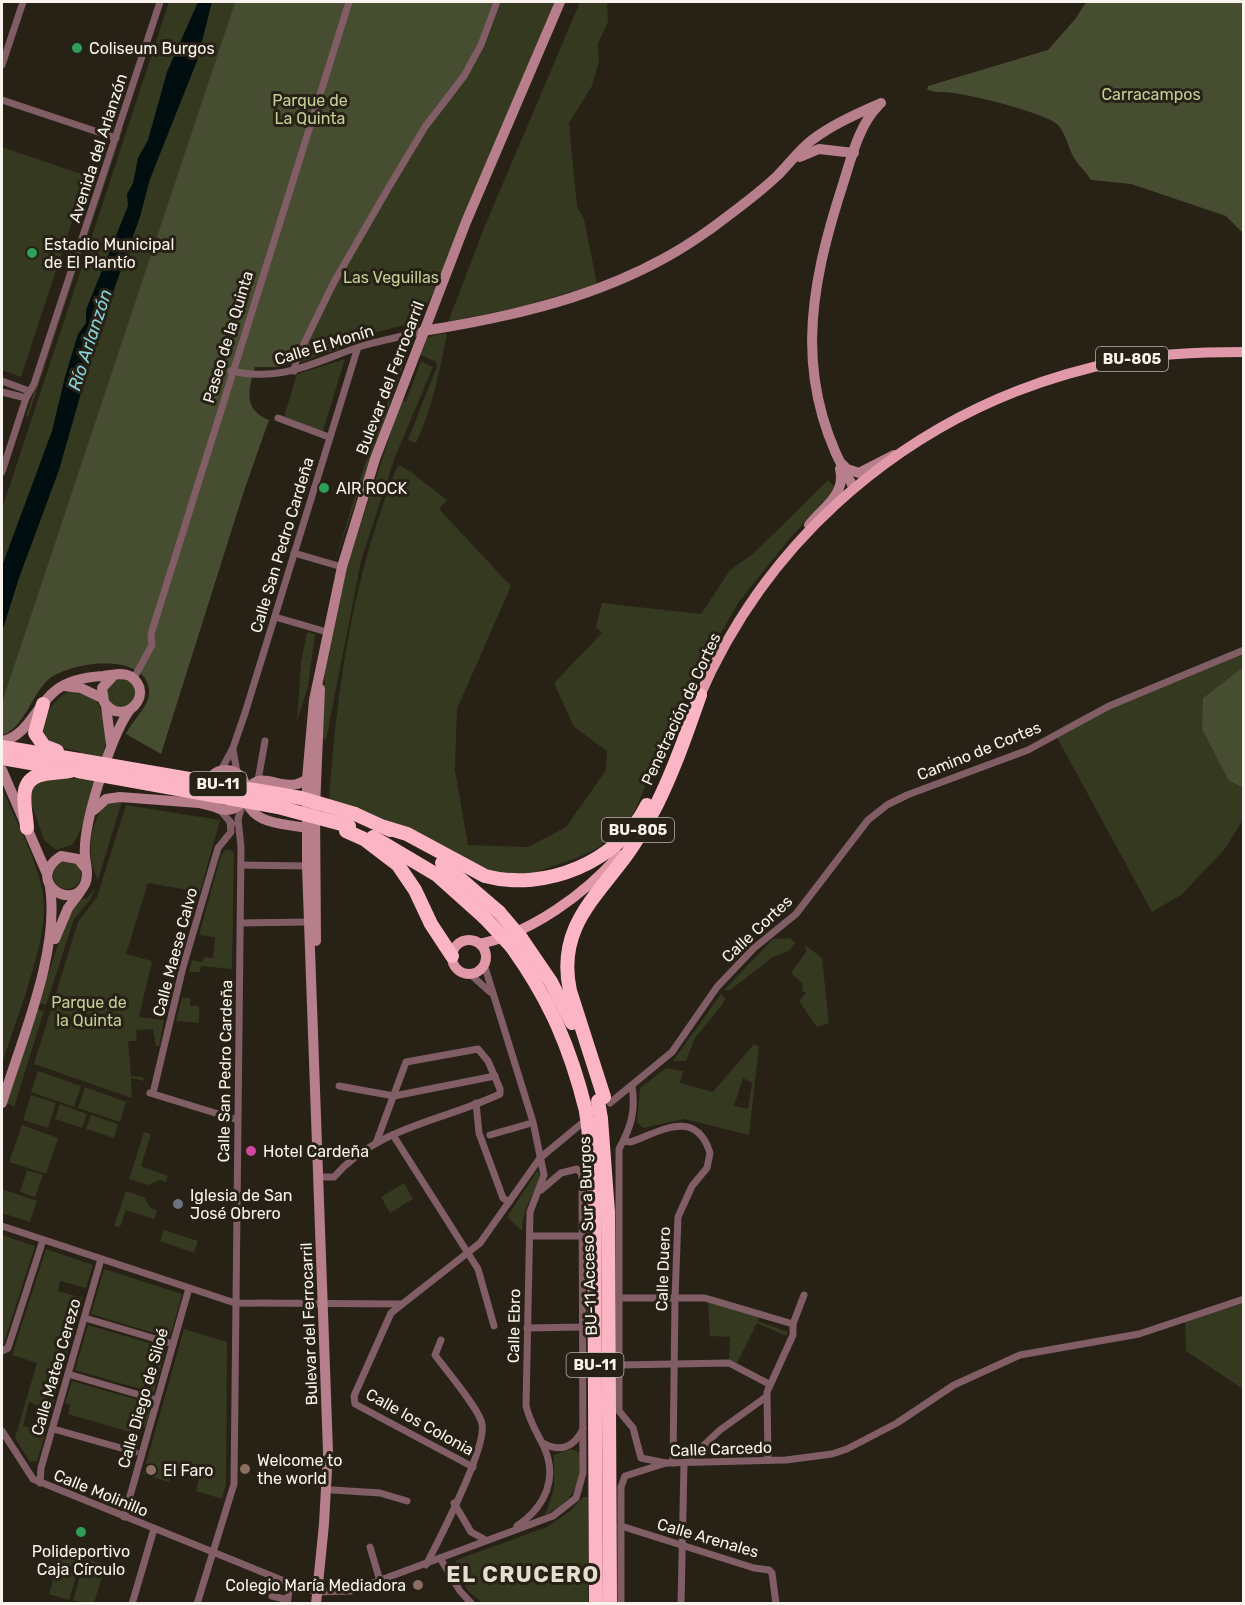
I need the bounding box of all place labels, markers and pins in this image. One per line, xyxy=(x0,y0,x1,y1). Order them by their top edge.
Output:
place label: Coliseum Burgos xyxy=(89,39,215,58)
marker: Coliseum Burgos xyxy=(70,41,84,55)
place label: Estadio Municipal de El Plantío xyxy=(44,235,174,272)
marker: Estadio Municipal de El Plantío xyxy=(25,246,39,260)
place label: AIR ROCK xyxy=(336,479,407,498)
marker: AIR ROCK xyxy=(317,481,331,495)
place label: Hotel Cardeña xyxy=(263,1142,369,1161)
marker: Hotel Cardeña xyxy=(244,1144,258,1158)
place label: Iglesia de San José Obrero xyxy=(190,1186,292,1223)
marker: Iglesia de San José Obrero xyxy=(171,1197,185,1211)
place label: Welcome to the world xyxy=(257,1451,343,1488)
place label: El Faro xyxy=(163,1461,213,1480)
marker: Welcome to the world xyxy=(238,1462,252,1476)
marker: El Faro xyxy=(144,1463,158,1477)
marker: Polideportivo Caja Círculo xyxy=(74,1525,88,1539)
place label: Polideportivo Caja Círculo xyxy=(32,1542,130,1579)
place label: Colegio María Mediadora xyxy=(225,1576,406,1595)
marker: Colegio María Mediadora xyxy=(411,1578,425,1592)

